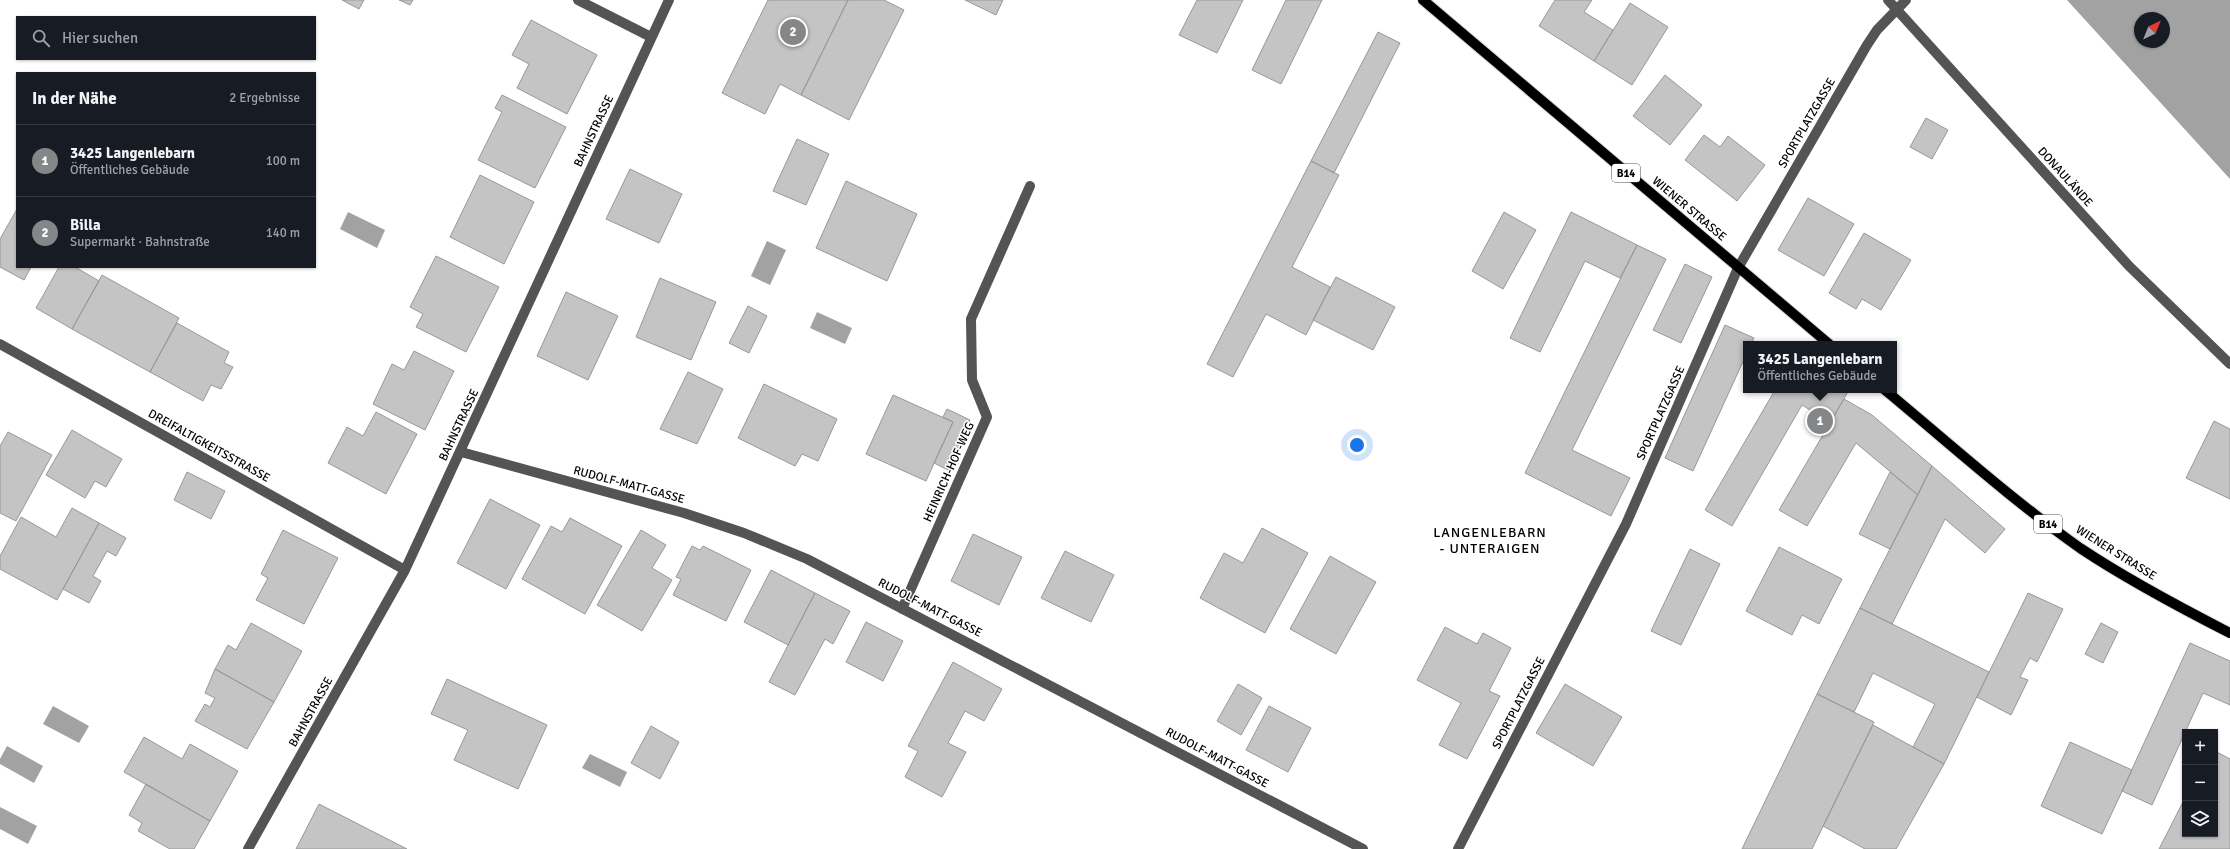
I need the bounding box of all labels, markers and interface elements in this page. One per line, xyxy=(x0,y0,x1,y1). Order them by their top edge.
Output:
north arrow xyxy=(2134,12,2170,48)
search box xyxy=(16,16,316,60)
pin: 2 xyxy=(780,17,806,47)
icon: search xyxy=(30,27,52,49)
text: Hier suchen xyxy=(62,29,138,47)
street label: SPORTPLATZGASSE xyxy=(1775,75,1839,171)
text: In der Nähe xyxy=(32,88,117,109)
text: 2 Ergebnisse xyxy=(229,90,300,106)
street label: BAHNSTRASSE xyxy=(571,92,617,169)
text: 3425 Langenlebarn xyxy=(70,144,195,162)
street label: DONAULÄNDE xyxy=(2034,144,2096,210)
text: 1 xyxy=(41,153,49,169)
text: 100 m xyxy=(266,153,300,169)
text: Öffentliches Gebäude xyxy=(70,162,189,178)
road number: B14 xyxy=(1612,164,1640,182)
street label: WIENER STRASSE xyxy=(1649,174,1729,245)
text: Billa xyxy=(70,216,101,234)
text: 2 xyxy=(41,225,49,241)
text: 140 m xyxy=(266,225,300,241)
text: Supermarkt · Bahnstraße xyxy=(70,234,210,250)
popup xyxy=(1743,341,1897,393)
text: 3425 Langenlebarn xyxy=(1757,350,1883,368)
street label: SPORTPLATZGASSE xyxy=(1634,363,1689,462)
text: Öffentliches Gebäude xyxy=(1757,368,1877,384)
street label: BAHNSTRASSE xyxy=(436,386,482,463)
street label: DREIFALTIGKEITSSTRASSE xyxy=(145,406,273,486)
pin: 1 xyxy=(1807,406,1833,436)
street label: HEINRICH-HOF-WEG xyxy=(920,420,978,524)
your location xyxy=(1347,435,1367,455)
street label: RUDOLF-MATT-GASSE xyxy=(572,463,686,507)
road number: B14 xyxy=(2034,515,2062,533)
street label: WIENER STRASSE xyxy=(2073,522,2159,584)
district label: LANGENLEBARN - UNTERAIGEN xyxy=(1433,524,1547,557)
street label: RUDOLF-MATT-GASSE xyxy=(876,575,985,641)
street label: SPORTPLATZGASSE xyxy=(1489,654,1549,752)
street label: BAHNSTRASSE xyxy=(286,674,337,750)
street label: RUDOLF-MATT-GASSE xyxy=(1163,724,1271,792)
map controls xyxy=(2182,729,2218,837)
button: + xyxy=(2182,729,2218,765)
button: − xyxy=(2182,765,2218,801)
button: layers xyxy=(2182,801,2218,837)

